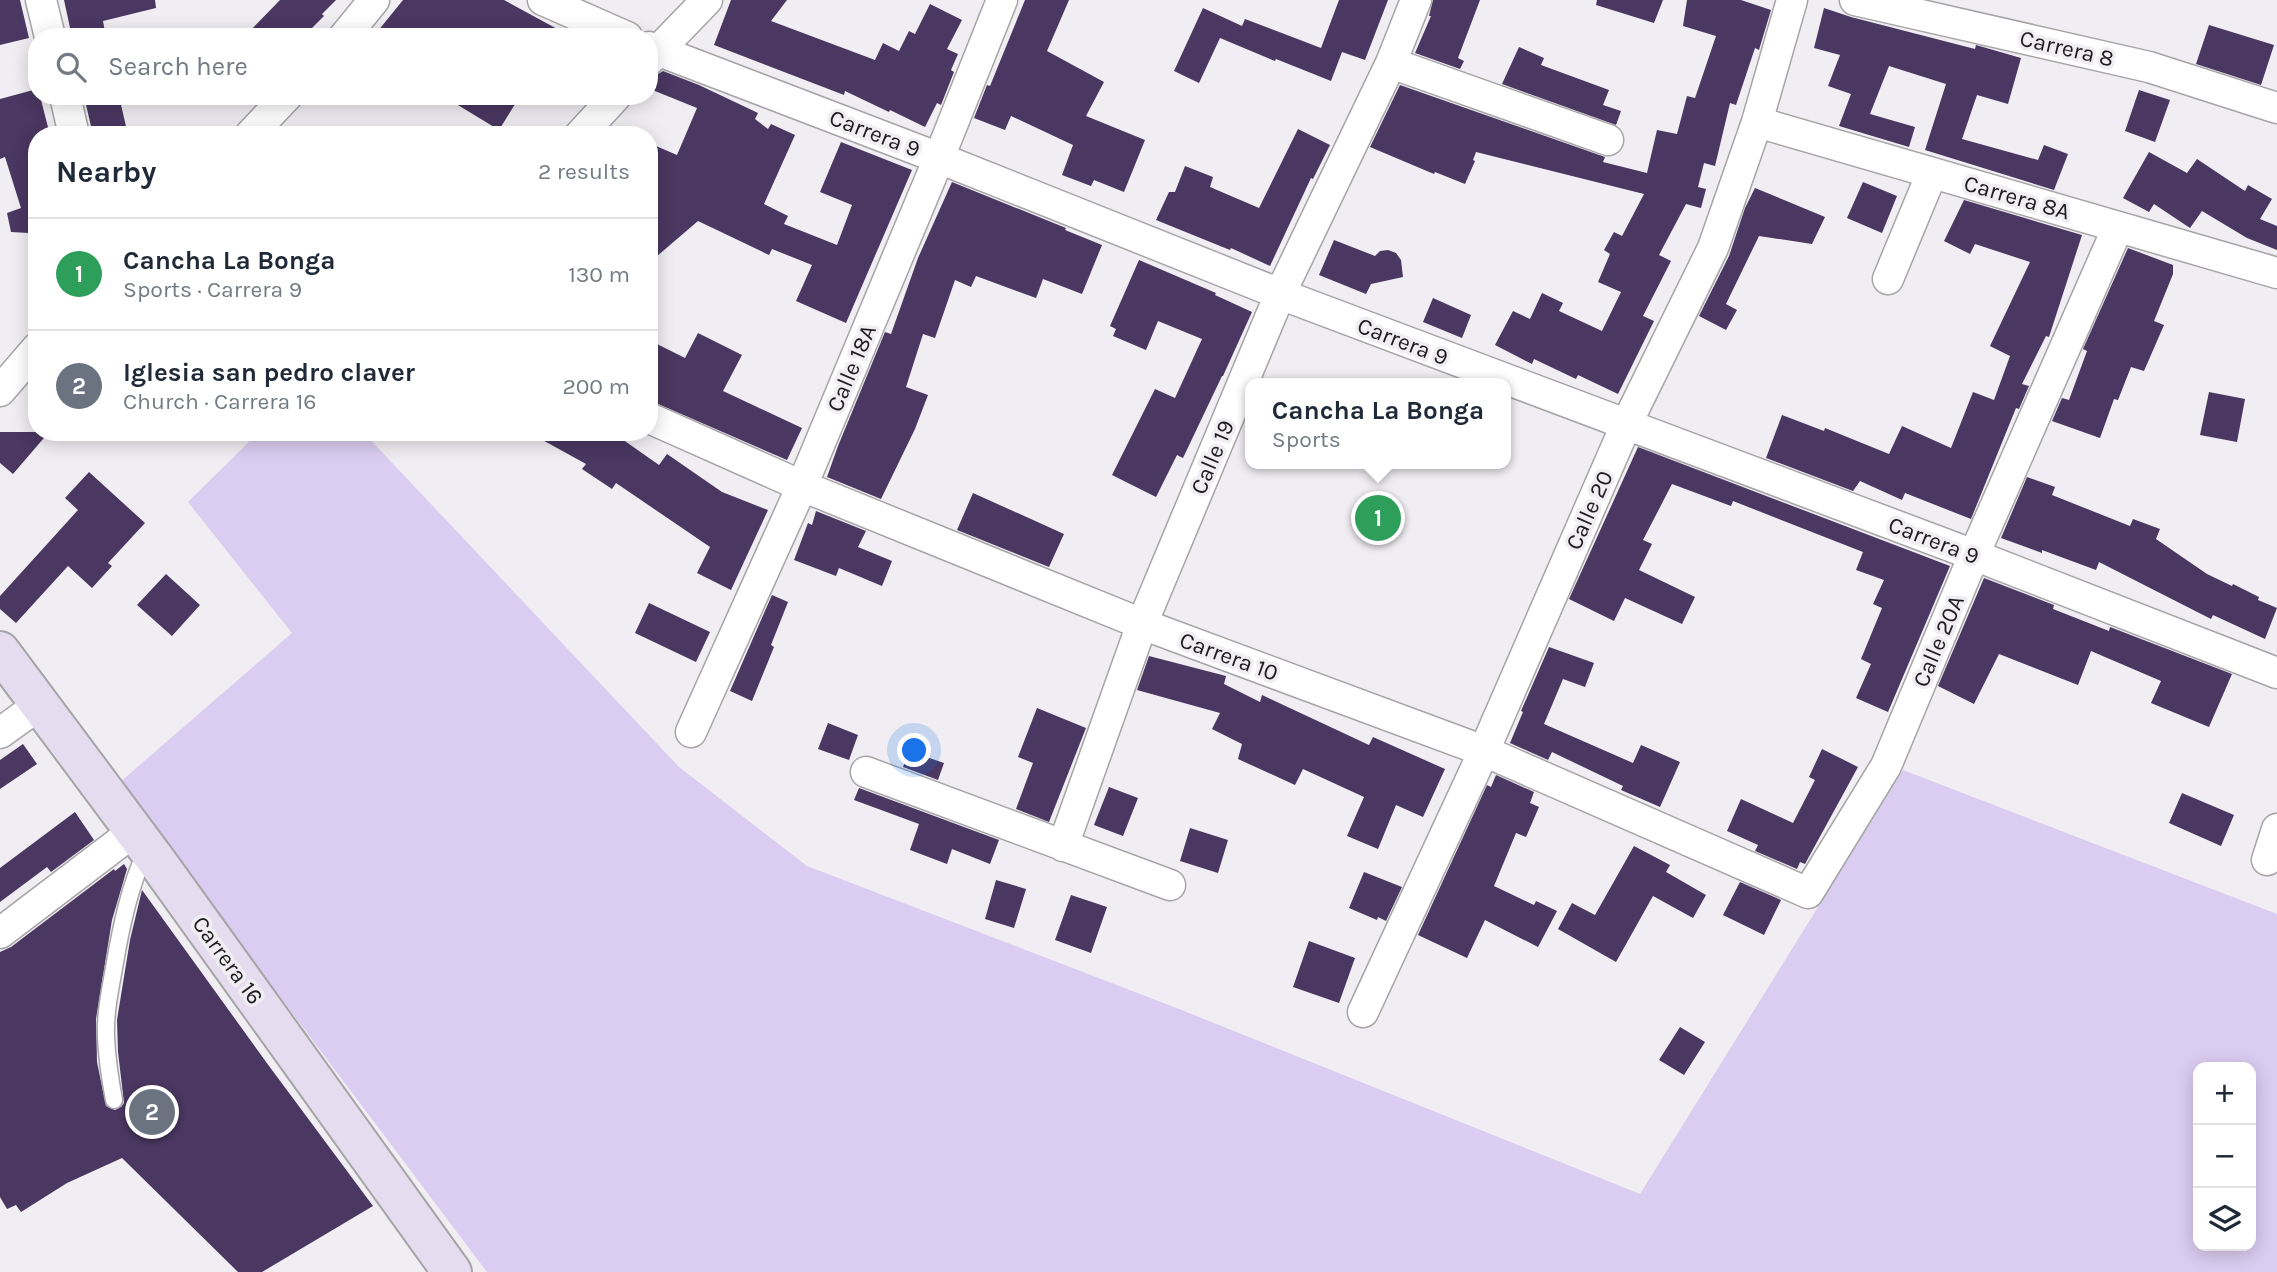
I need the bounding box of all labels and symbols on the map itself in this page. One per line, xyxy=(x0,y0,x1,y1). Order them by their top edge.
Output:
street label: Carrera 8 xyxy=(2017,25,2117,72)
street label: Carrera 9 xyxy=(826,104,924,163)
street label: Carrera 8A xyxy=(1961,169,2073,225)
street label: Carrera 9 xyxy=(1354,312,1452,371)
street label: Calle 18A xyxy=(821,321,882,416)
street label: Calle 19 xyxy=(1185,416,1240,498)
street label: Calle 20 xyxy=(1560,466,1619,554)
pin: 1 xyxy=(1355,492,1401,544)
street label: Carrera 9 xyxy=(1885,511,1983,570)
street label: Calle 20A xyxy=(1907,591,1970,691)
street label: Carrera 10 xyxy=(1176,626,1282,687)
your location xyxy=(897,733,931,767)
street label: Carrera 16 xyxy=(187,911,269,1010)
pin: 2 xyxy=(129,1086,175,1138)

